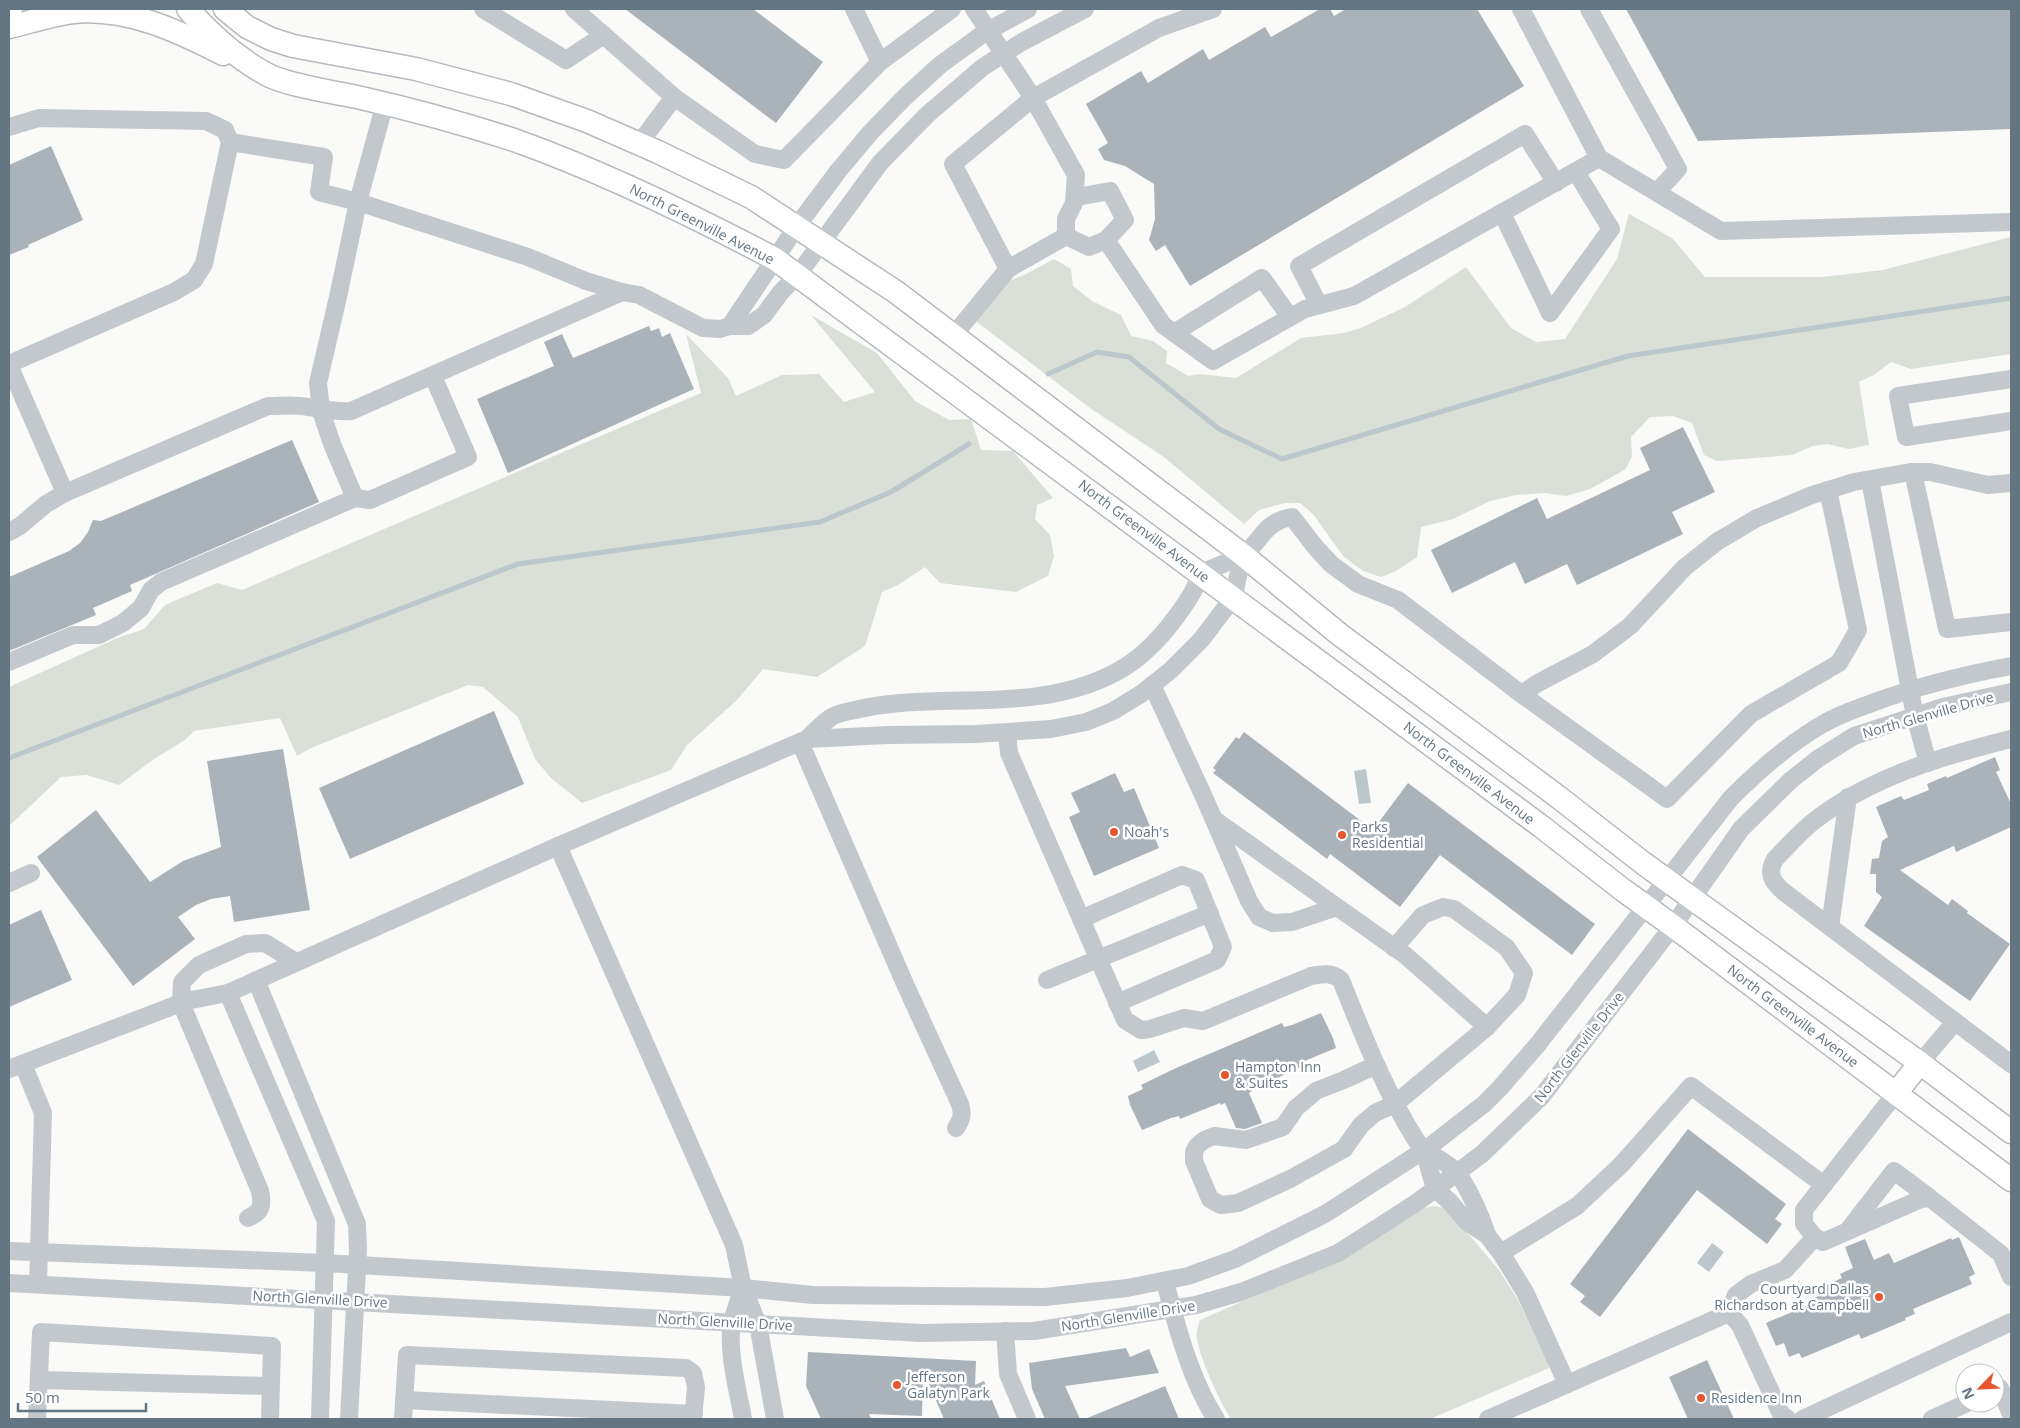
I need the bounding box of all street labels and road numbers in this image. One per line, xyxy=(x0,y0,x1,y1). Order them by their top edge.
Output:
street label: North Greenville Avenue xyxy=(627,179,778,268)
street label: North Greenville Avenue xyxy=(1075,475,1214,586)
street label: North Glenville Drive xyxy=(1860,687,1996,742)
street label: North Greenville Avenue xyxy=(1400,717,1539,828)
street label: North Greenville Avenue xyxy=(1724,960,1863,1071)
street label: North Glenville Drive xyxy=(1529,987,1628,1106)
street label: North Glenville Drive xyxy=(252,1285,388,1312)
street label: North Glenville Drive xyxy=(1060,1296,1196,1335)
street label: North Glenville Drive xyxy=(657,1308,793,1335)

